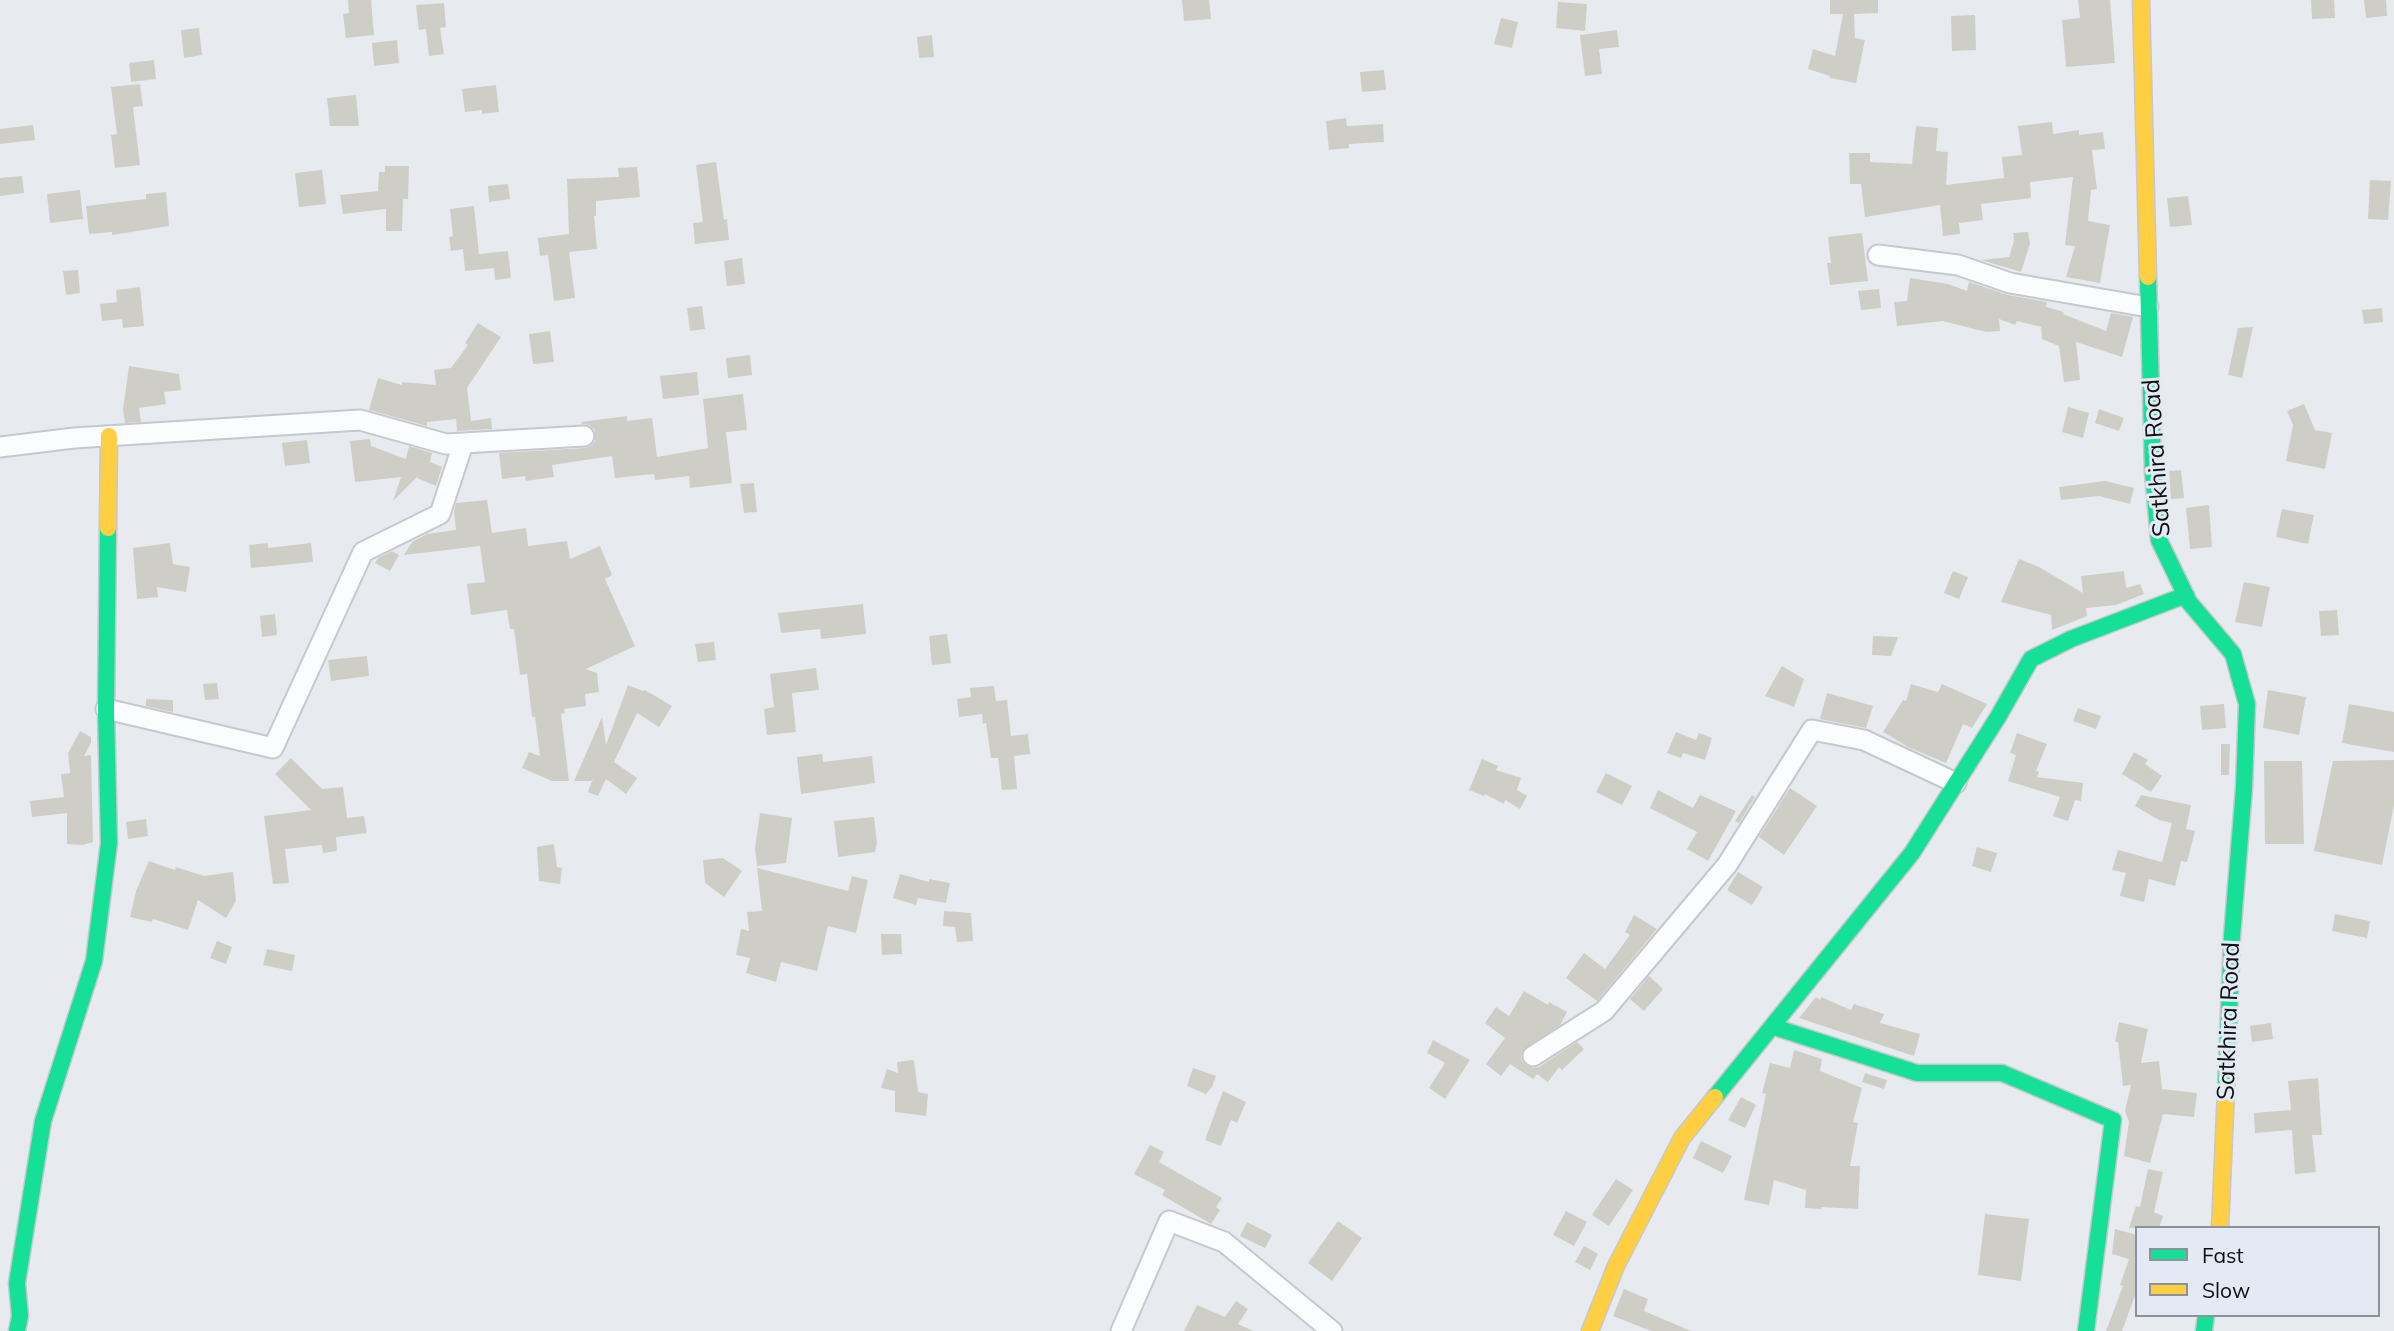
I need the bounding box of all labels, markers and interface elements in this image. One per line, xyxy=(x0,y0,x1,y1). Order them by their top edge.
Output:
street label: Satkhira Road xyxy=(2137,378,2177,538)
street label: Satkhira Road xyxy=(2212,942,2246,1100)
legend xyxy=(2135,1226,2380,1317)
text: Fast xyxy=(2202,1242,2244,1268)
text: Slow xyxy=(2202,1277,2250,1303)

